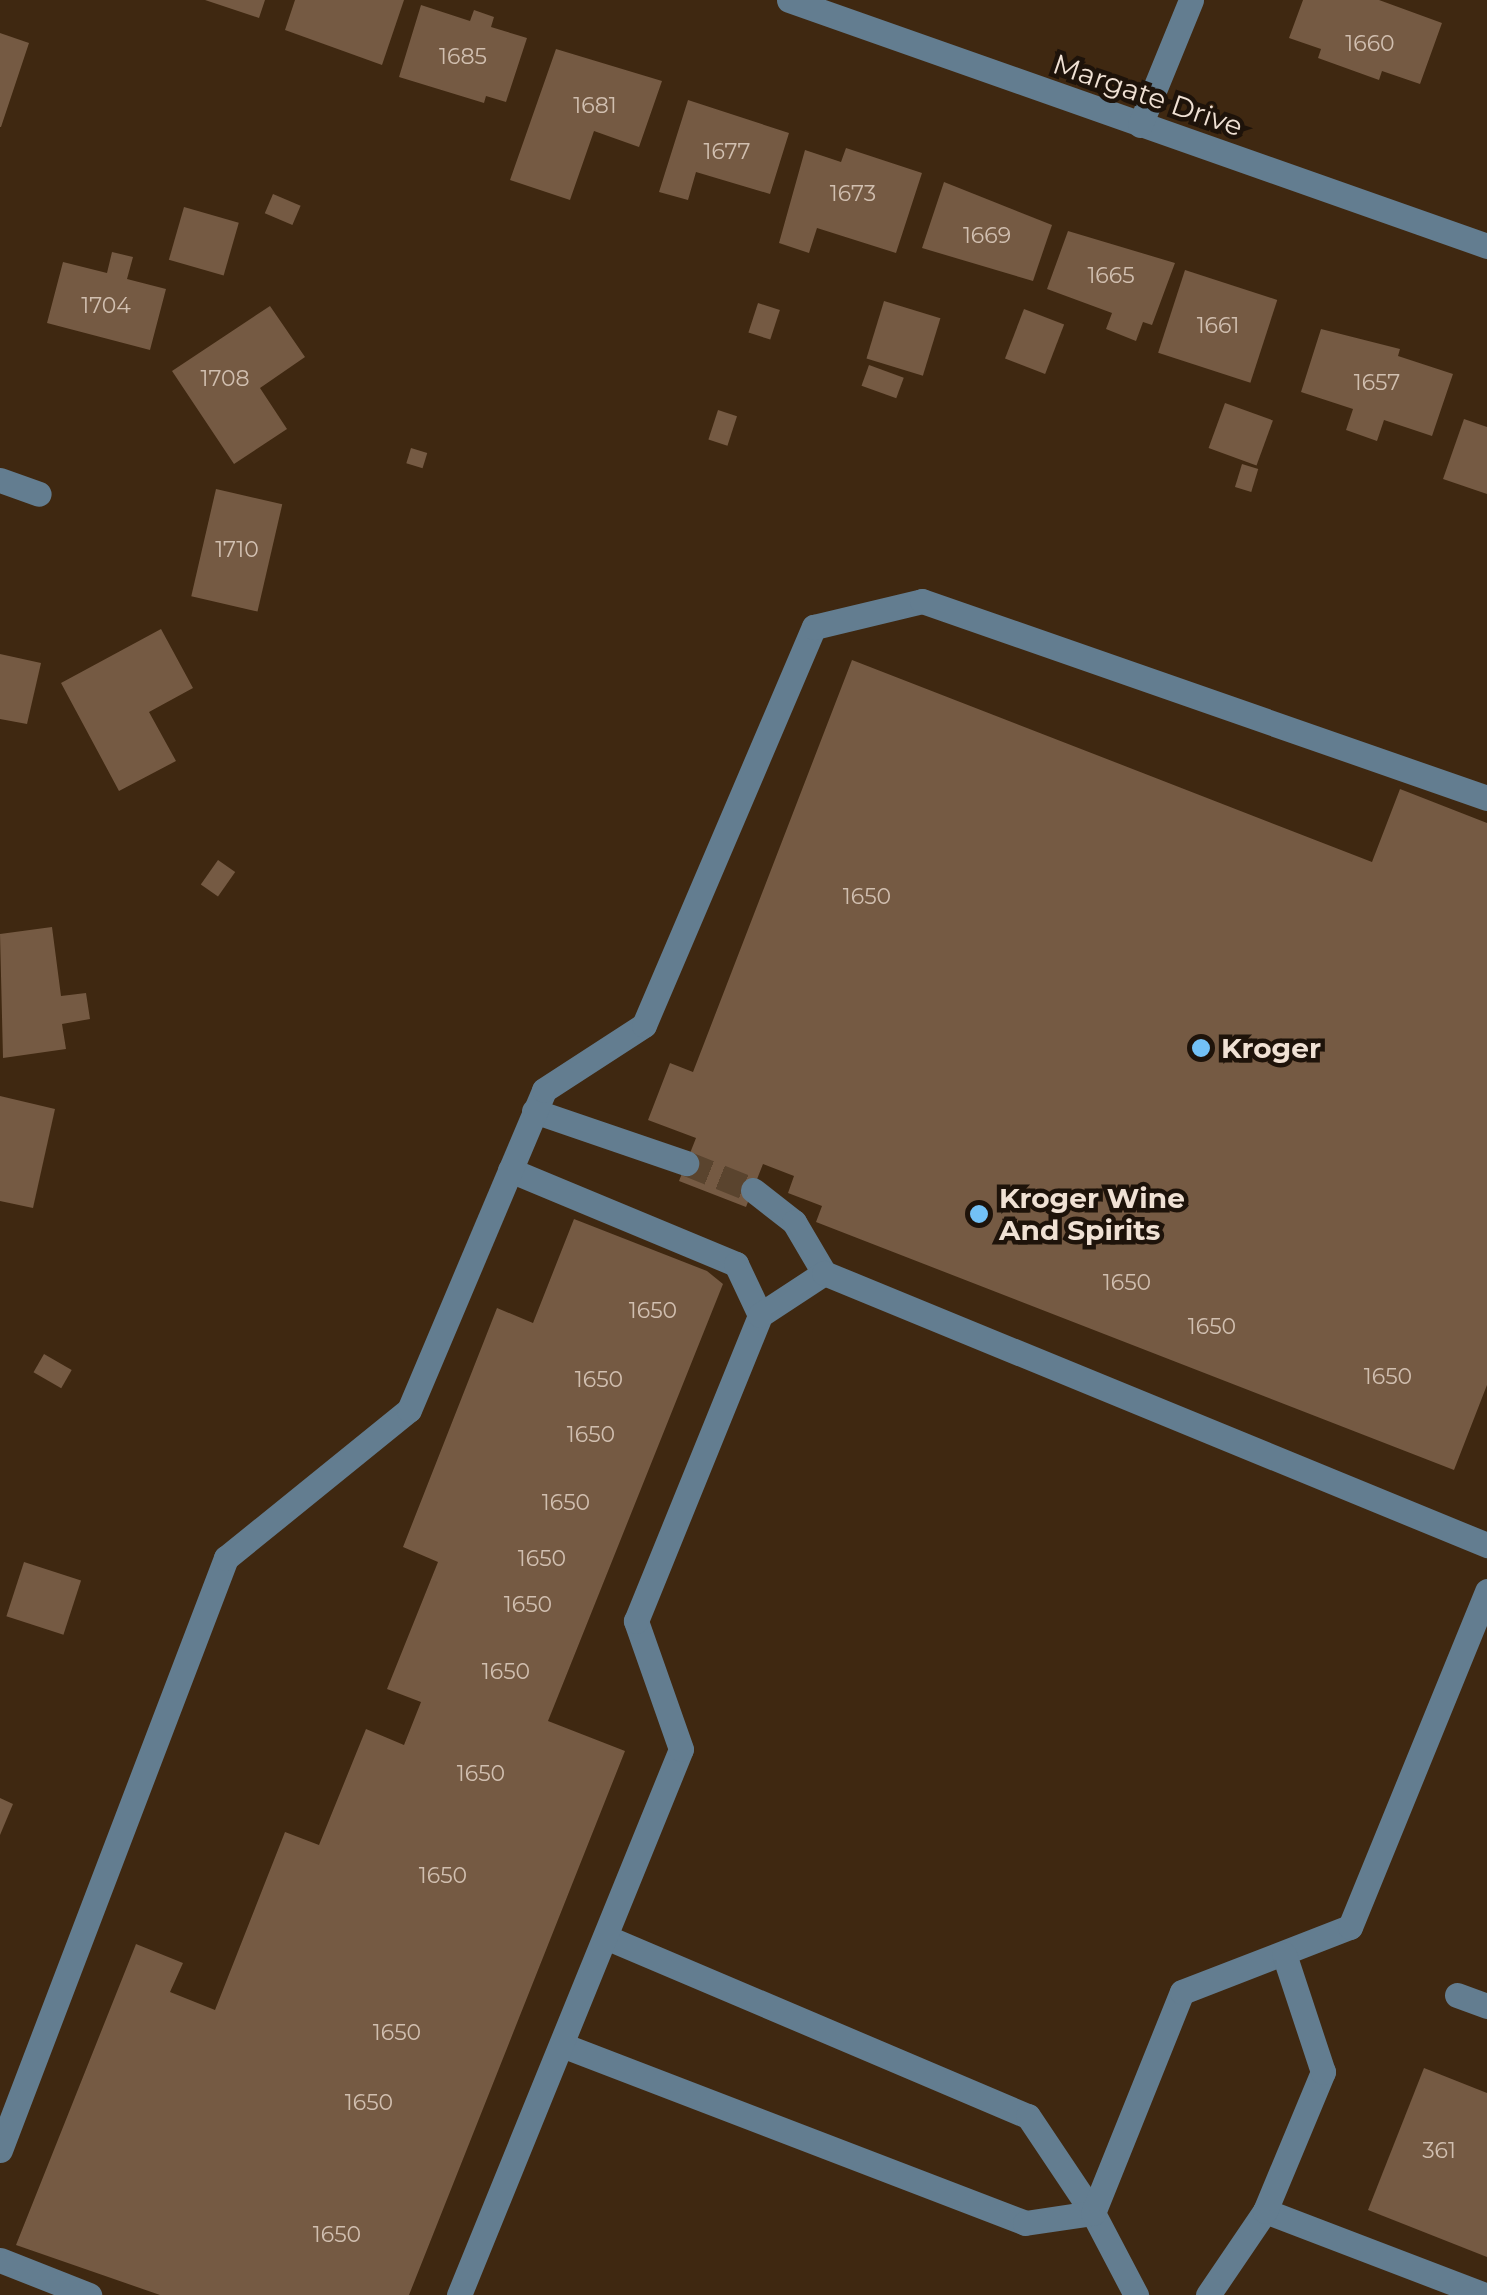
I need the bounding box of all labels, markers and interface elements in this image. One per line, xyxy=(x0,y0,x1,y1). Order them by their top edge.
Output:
house number: 1660 xyxy=(1345,31,1395,57)
house number: 1685 xyxy=(439,44,487,70)
street label: Margate Drive xyxy=(1049,47,1247,143)
house number: 1681 xyxy=(573,93,617,119)
house number: 1677 xyxy=(703,139,751,165)
house number: 1673 xyxy=(830,181,876,207)
house number: 1669 xyxy=(963,223,1011,249)
house number: 1665 xyxy=(1087,263,1135,289)
house number: 1704 xyxy=(81,293,131,319)
house number: 1661 xyxy=(1197,313,1239,339)
house number: 1708 xyxy=(200,366,250,392)
house number: 1657 xyxy=(1354,370,1400,396)
house number: 1710 xyxy=(215,537,259,563)
house number: 1650 xyxy=(843,884,891,910)
place label: Kroger xyxy=(1221,1031,1321,1065)
marker: Kroger xyxy=(1190,1037,1212,1059)
place label: Kroger Wine And Spirits xyxy=(999,1181,1185,1247)
marker: Kroger Wine And Spirits xyxy=(968,1203,990,1225)
house number: 1650 xyxy=(1103,1270,1151,1296)
house number: 1650 xyxy=(629,1298,677,1324)
house number: 1650 xyxy=(1188,1314,1236,1340)
house number: 1650 xyxy=(1364,1364,1412,1390)
house number: 1650 xyxy=(575,1367,623,1393)
house number: 1650 xyxy=(567,1422,615,1448)
house number: 1650 xyxy=(542,1490,590,1516)
house number: 1650 xyxy=(518,1546,566,1572)
house number: 1650 xyxy=(504,1592,552,1618)
house number: 1650 xyxy=(482,1659,530,1685)
house number: 1650 xyxy=(457,1761,505,1787)
house number: 1650 xyxy=(419,1863,467,1889)
house number: 1650 xyxy=(373,2020,421,2046)
house number: 1650 xyxy=(345,2090,393,2116)
house number: 361 xyxy=(1422,2138,1456,2164)
house number: 1650 xyxy=(313,2222,361,2248)

